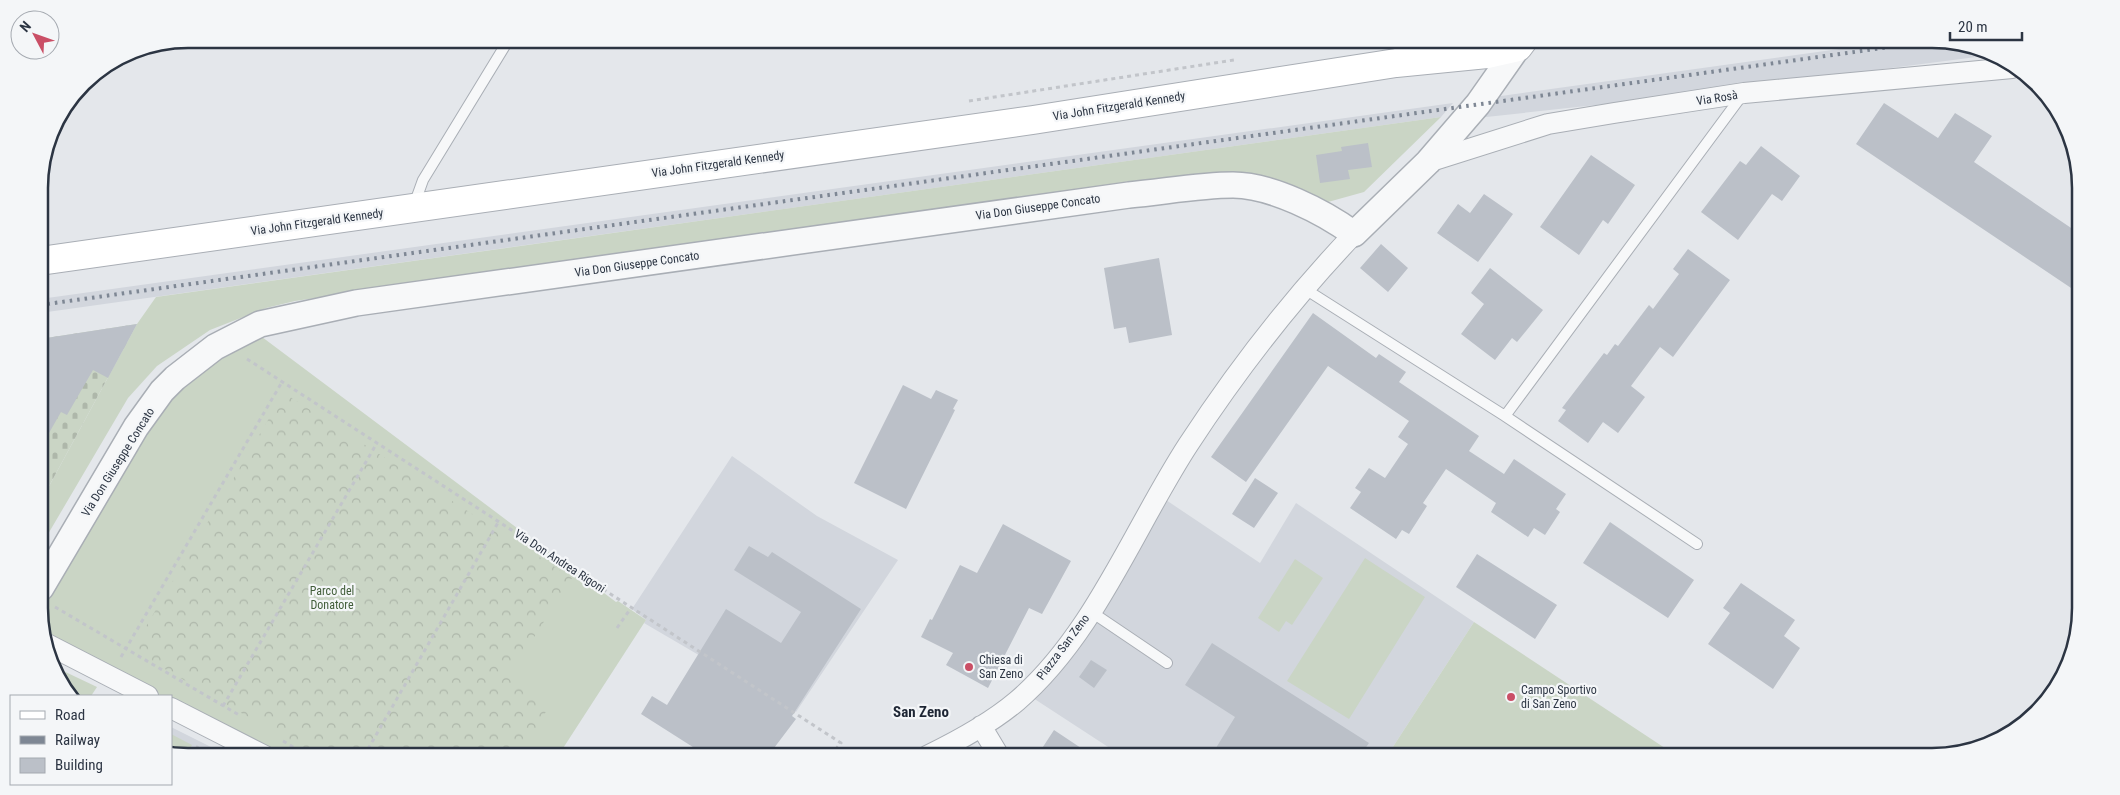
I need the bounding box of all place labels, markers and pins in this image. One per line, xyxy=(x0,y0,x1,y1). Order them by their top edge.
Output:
place label: Chiesa di San Zeno xyxy=(979,653,1023,681)
marker: Chiesa di San Zeno xyxy=(963,661,975,673)
place label: Campo Sportivo di San Zeno xyxy=(1521,683,1597,711)
marker: Campo Sportivo di San Zeno xyxy=(1505,691,1517,703)

